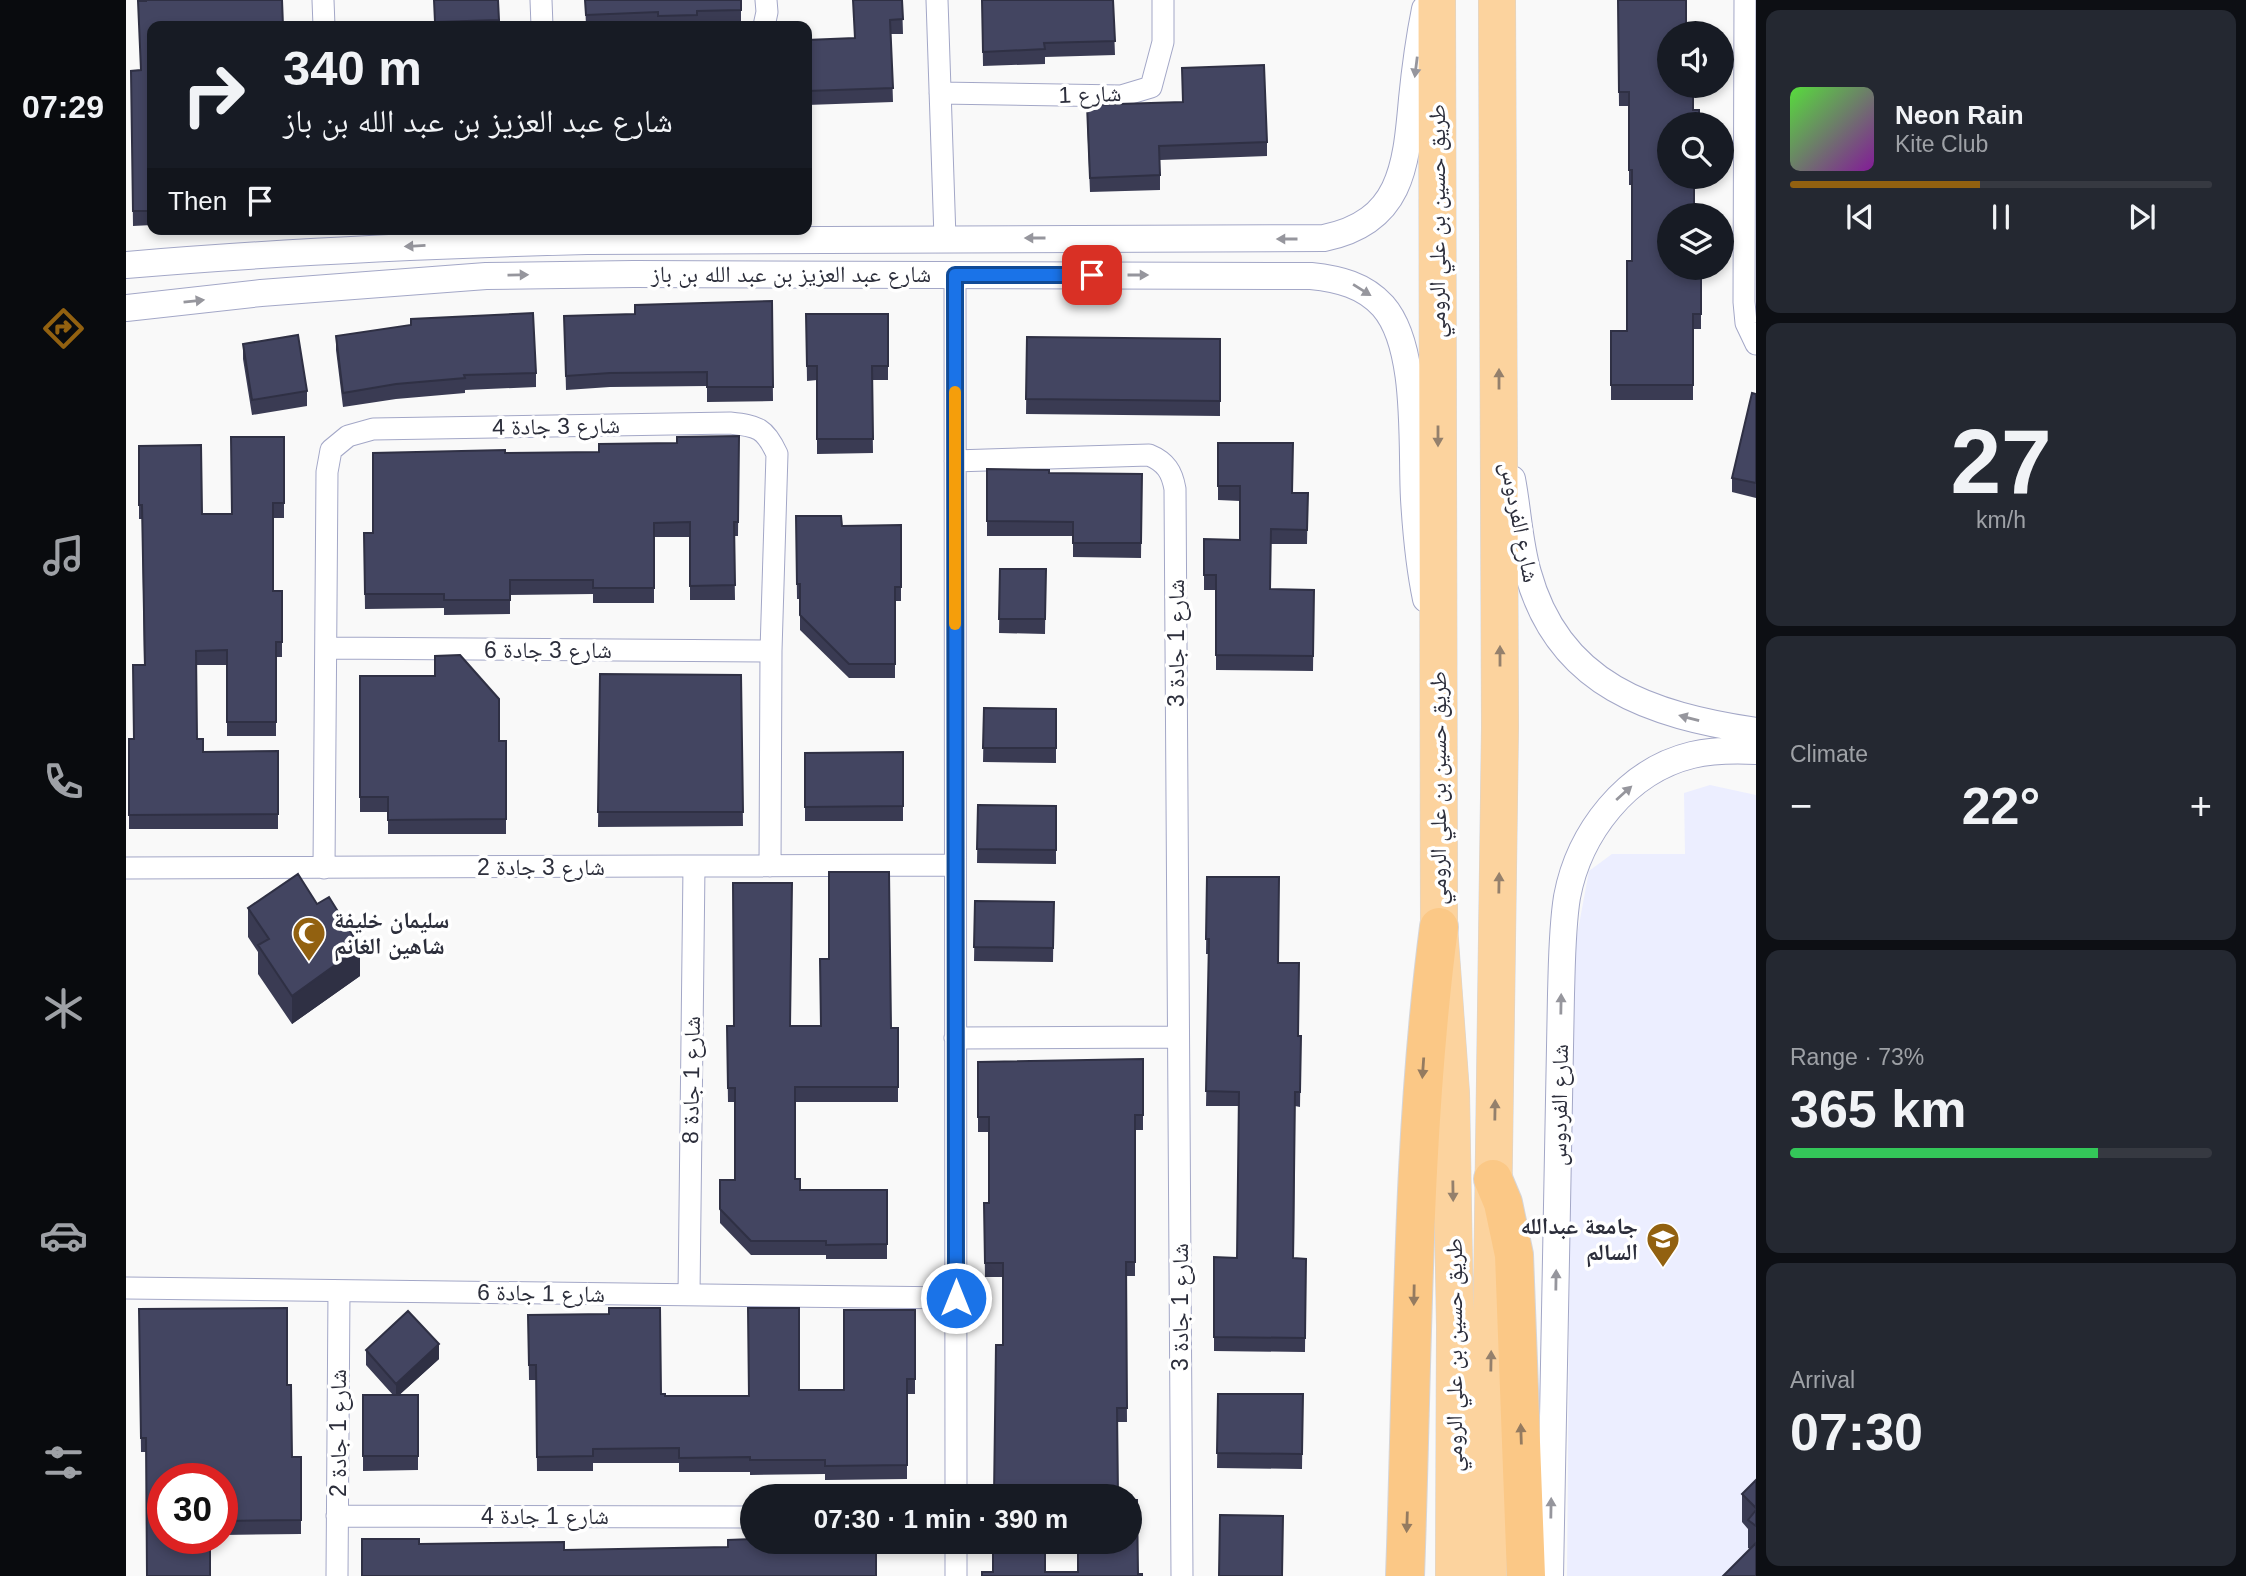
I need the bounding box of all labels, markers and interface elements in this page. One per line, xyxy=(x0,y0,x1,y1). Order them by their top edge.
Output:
map controls xyxy=(1657,21,1734,280)
button: sound xyxy=(1657,21,1734,98)
text: 340 m xyxy=(283,41,422,95)
icon: right xyxy=(168,49,259,140)
one-way arrow xyxy=(1410,56,1421,78)
street label: شارع 1 xyxy=(1058,80,1122,110)
text: 07:29 xyxy=(22,89,104,125)
text: Neon Rain xyxy=(1895,100,2024,130)
text: شارع عبد العزيز بن عبد الله بن باز xyxy=(283,103,673,139)
street label: طريق حسين بن علي الرومي xyxy=(1424,104,1456,338)
button: search xyxy=(1657,112,1734,189)
text: Kite Club xyxy=(1895,131,1988,157)
icon: arrive xyxy=(241,182,279,220)
text: Then xyxy=(168,186,227,216)
icon: previous xyxy=(1841,198,1879,236)
icon: pause xyxy=(1982,198,2020,236)
icon: next xyxy=(2123,198,2161,236)
button: layers xyxy=(1657,203,1734,280)
one-way arrow xyxy=(1023,232,1045,244)
one-way arrow xyxy=(1275,233,1297,245)
one-way arrow xyxy=(404,241,426,252)
pin xyxy=(1062,245,1122,305)
icon: arrive xyxy=(1073,256,1111,294)
street label: شارع عبد العزيز بن عبد الله بن باز xyxy=(650,261,931,289)
one-way arrow xyxy=(1127,269,1149,281)
one-way arrow xyxy=(507,270,529,281)
one-way arrow xyxy=(1353,284,1372,297)
one-way arrow xyxy=(183,295,205,306)
icon: directions xyxy=(39,304,88,353)
one-way arrow xyxy=(1493,368,1505,390)
text: 27 xyxy=(1950,411,2052,512)
street label: شارع 3 جادة 4 xyxy=(492,412,620,442)
one-way arrow xyxy=(1432,425,1444,447)
street label: شارع الفردوس xyxy=(1494,460,1544,585)
text: km/h xyxy=(1976,507,2026,533)
icon: music xyxy=(39,531,88,580)
street label: شارع 1 جادة 3 xyxy=(1163,579,1191,707)
street label: شارع 3 جادة 6 xyxy=(484,637,612,665)
one-way arrow xyxy=(1494,644,1506,666)
street label: طريق حسين بن علي الرومي xyxy=(1425,671,1457,905)
one-way arrow xyxy=(1678,712,1699,722)
text: Climate xyxy=(1790,741,1868,767)
icon: phone xyxy=(39,757,88,806)
text: 22° xyxy=(1962,777,2040,835)
text: − xyxy=(1790,785,1812,827)
text: + xyxy=(2190,785,2212,827)
one-way arrow xyxy=(1615,786,1632,802)
street label: شارع 3 جادة 2 xyxy=(477,854,605,882)
one-way arrow xyxy=(1493,872,1504,894)
place label: سليمان خليفة شاهين الغانم xyxy=(334,907,449,962)
mosque icon: سليمان خليفة شاهين الغانم xyxy=(290,914,328,963)
icon: climate xyxy=(39,984,88,1033)
one-way arrow xyxy=(1555,993,1566,1015)
street label: شارع 1 جادة 8 xyxy=(677,1016,707,1144)
street label: شارع الفردوس xyxy=(1545,1044,1575,1166)
text: Range · 73% xyxy=(1790,1044,1924,1070)
one-way arrow xyxy=(1417,1057,1428,1079)
text: 365 km xyxy=(1790,1080,1966,1138)
one-way arrow xyxy=(1489,1099,1500,1121)
one-way arrow xyxy=(1447,1180,1459,1202)
icon: car xyxy=(39,1211,88,1260)
place label: جامعة عبدالله السالم xyxy=(1521,1213,1638,1268)
school or university icon: جامعة عبدالله السالم xyxy=(1644,1220,1682,1269)
street label: طريق حسين بن علي الرومي xyxy=(1441,1238,1473,1472)
street label: شارع 1 جادة 3 xyxy=(1167,1243,1195,1371)
position arrow xyxy=(919,1261,993,1335)
one-way arrow xyxy=(1550,1269,1561,1291)
street label: شارع 1 جادة 6 xyxy=(477,1279,605,1309)
one-way arrow xyxy=(1408,1284,1420,1306)
one-way arrow xyxy=(1485,1350,1497,1372)
text: Arrival xyxy=(1790,1367,1855,1393)
street label: شارع 1 جادة 2 xyxy=(325,1369,353,1497)
text: 07:30 xyxy=(1790,1403,1923,1461)
one-way arrow xyxy=(1516,1423,1527,1445)
icon: filters xyxy=(39,1438,88,1487)
speed limit sign: 30 xyxy=(147,1463,238,1554)
one-way arrow xyxy=(1546,1497,1557,1519)
street label: شارع 1 جادة 4 xyxy=(481,1503,609,1531)
text: 07:30 · 1 min · 390 m xyxy=(814,1504,1068,1534)
one-way arrow xyxy=(1402,1512,1413,1534)

